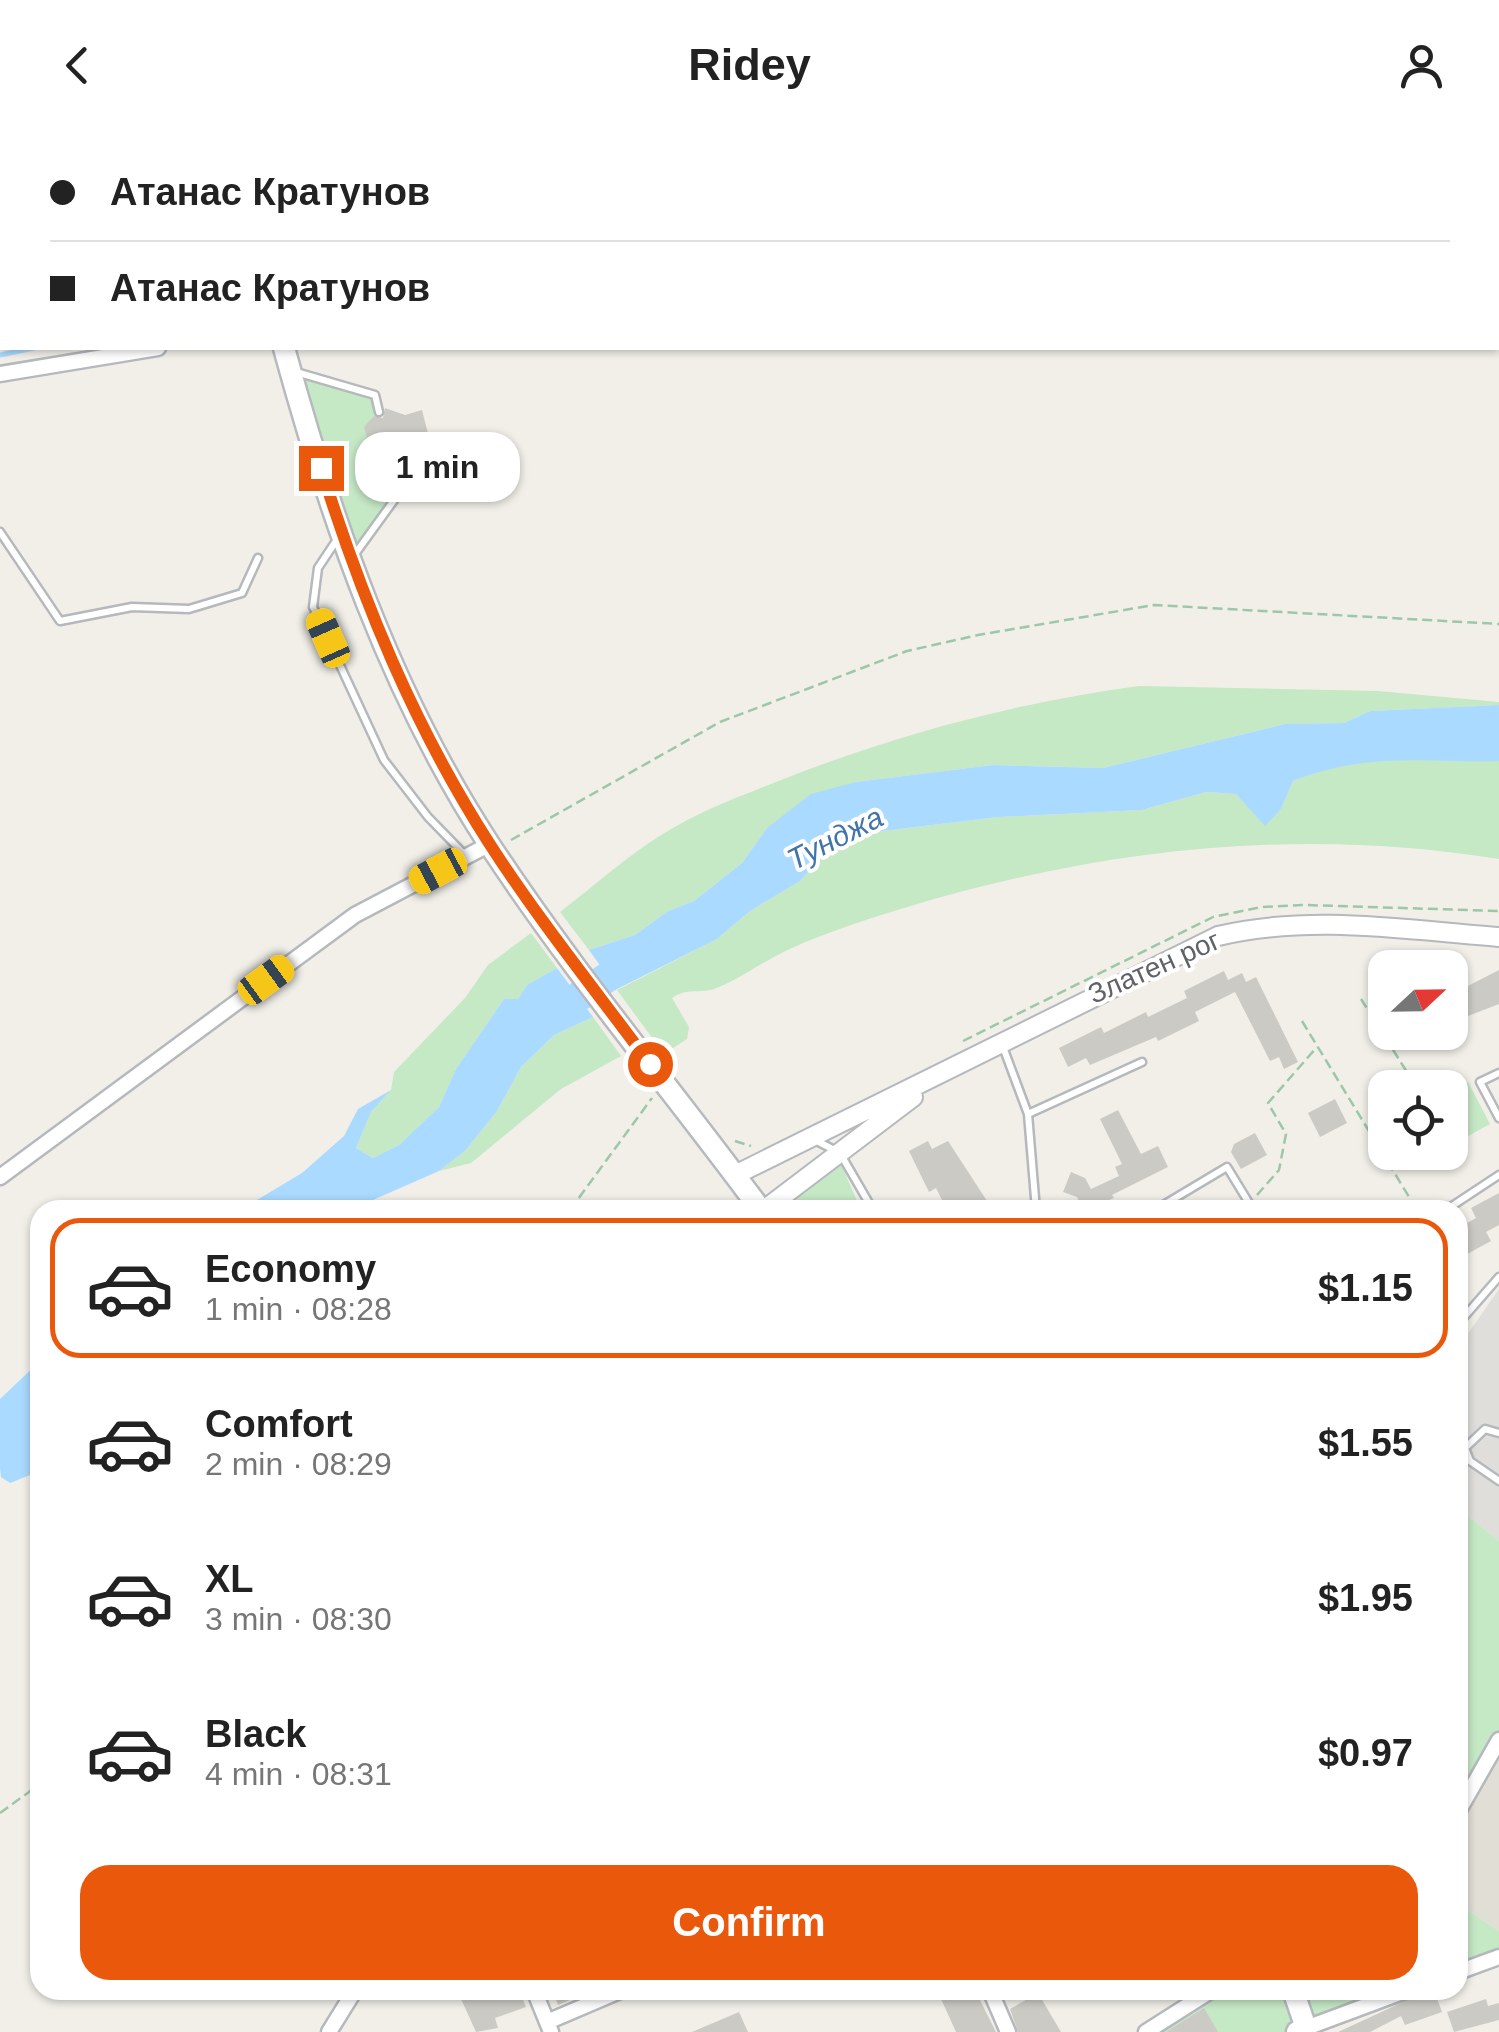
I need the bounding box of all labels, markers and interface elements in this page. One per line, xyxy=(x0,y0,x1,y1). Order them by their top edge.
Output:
icon: back xyxy=(50,38,105,93)
icon: person xyxy=(1394,38,1449,93)
text: Ridey xyxy=(688,39,811,90)
text: Атанас Кратунов xyxy=(110,171,430,213)
text: Атанас Кратунов xyxy=(110,267,430,309)
callout: 1 min xyxy=(356,433,521,503)
route end xyxy=(299,446,344,491)
text: 1 min xyxy=(396,449,479,485)
car xyxy=(302,604,354,672)
water label: Тунджа xyxy=(782,800,888,876)
car xyxy=(404,844,472,898)
street label: Златен рог xyxy=(1083,924,1225,1010)
car xyxy=(233,950,299,1010)
north arrow xyxy=(1368,950,1468,1050)
map controls xyxy=(1368,950,1468,1170)
route start xyxy=(628,1042,673,1087)
button: locate xyxy=(1368,1070,1468,1170)
icon: car xyxy=(85,1243,175,1333)
text: Economy xyxy=(205,1248,376,1290)
text: $1.15 xyxy=(1318,1267,1413,1309)
text: 1 min · 08:28 xyxy=(205,1291,392,1327)
icon: car xyxy=(85,1398,175,1488)
text: Comfort xyxy=(205,1403,353,1445)
text: $1.55 xyxy=(1318,1422,1413,1464)
text: 2 min · 08:29 xyxy=(205,1446,392,1482)
icon: car xyxy=(85,1553,175,1643)
text: XL xyxy=(205,1558,254,1600)
text: $1.95 xyxy=(1318,1577,1413,1619)
text: 3 min · 08:30 xyxy=(205,1601,392,1637)
icon: car xyxy=(85,1708,175,1798)
text: Black xyxy=(205,1713,306,1755)
text: $0.97 xyxy=(1318,1732,1413,1774)
text: 4 min · 08:31 xyxy=(205,1756,392,1792)
button: Confirm xyxy=(80,1865,1418,1980)

